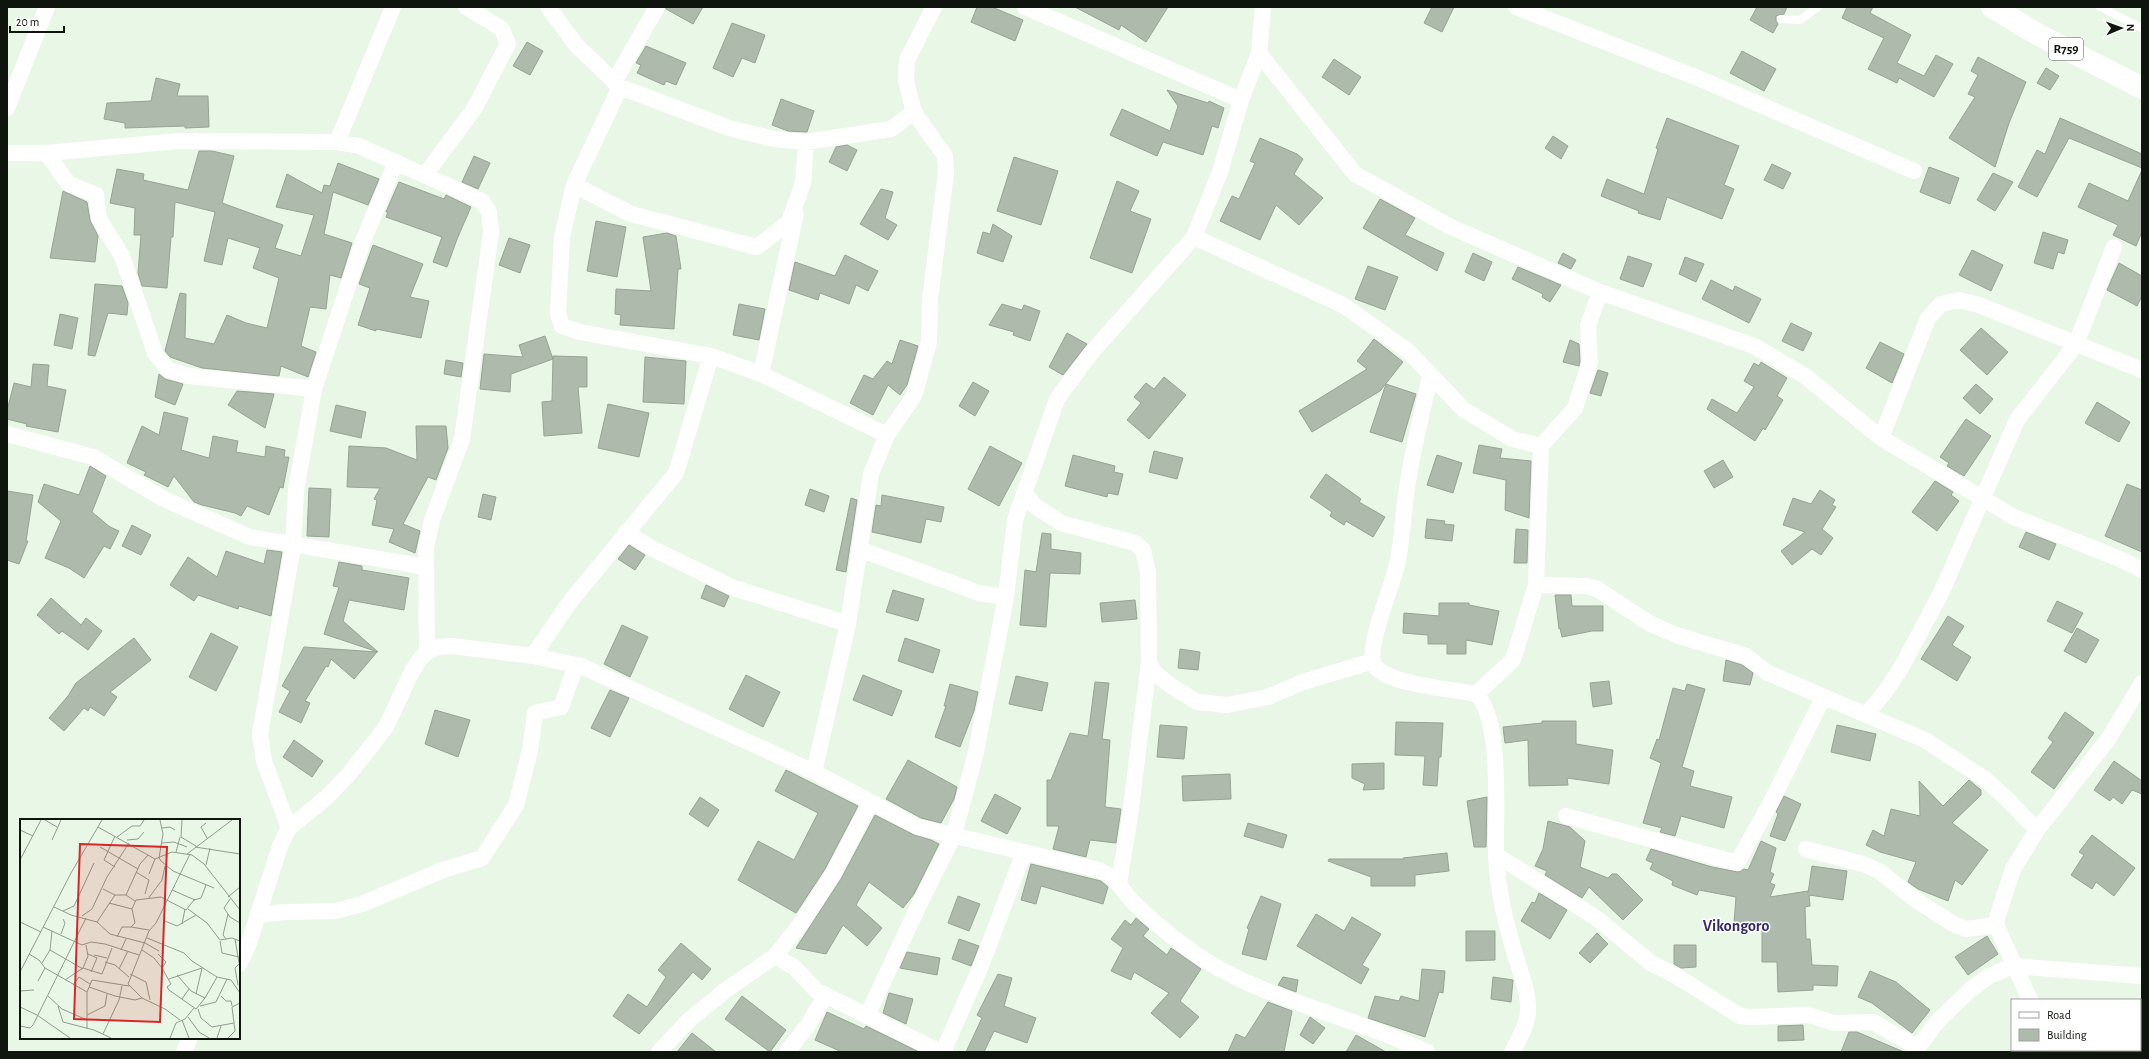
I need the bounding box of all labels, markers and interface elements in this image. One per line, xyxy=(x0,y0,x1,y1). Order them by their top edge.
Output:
scale bar xyxy=(10,8,64,34)
north arrow xyxy=(2101,8,2141,48)
text: 20 m xyxy=(16,16,39,28)
text: N xyxy=(2125,24,2136,32)
road number: R759 xyxy=(2049,38,2083,60)
inset map xyxy=(20,819,240,1039)
district label: Vikongoro xyxy=(1703,918,1769,934)
legend xyxy=(2011,999,2141,1051)
text: Road xyxy=(2047,1009,2071,1021)
text: Building xyxy=(2047,1029,2087,1041)

